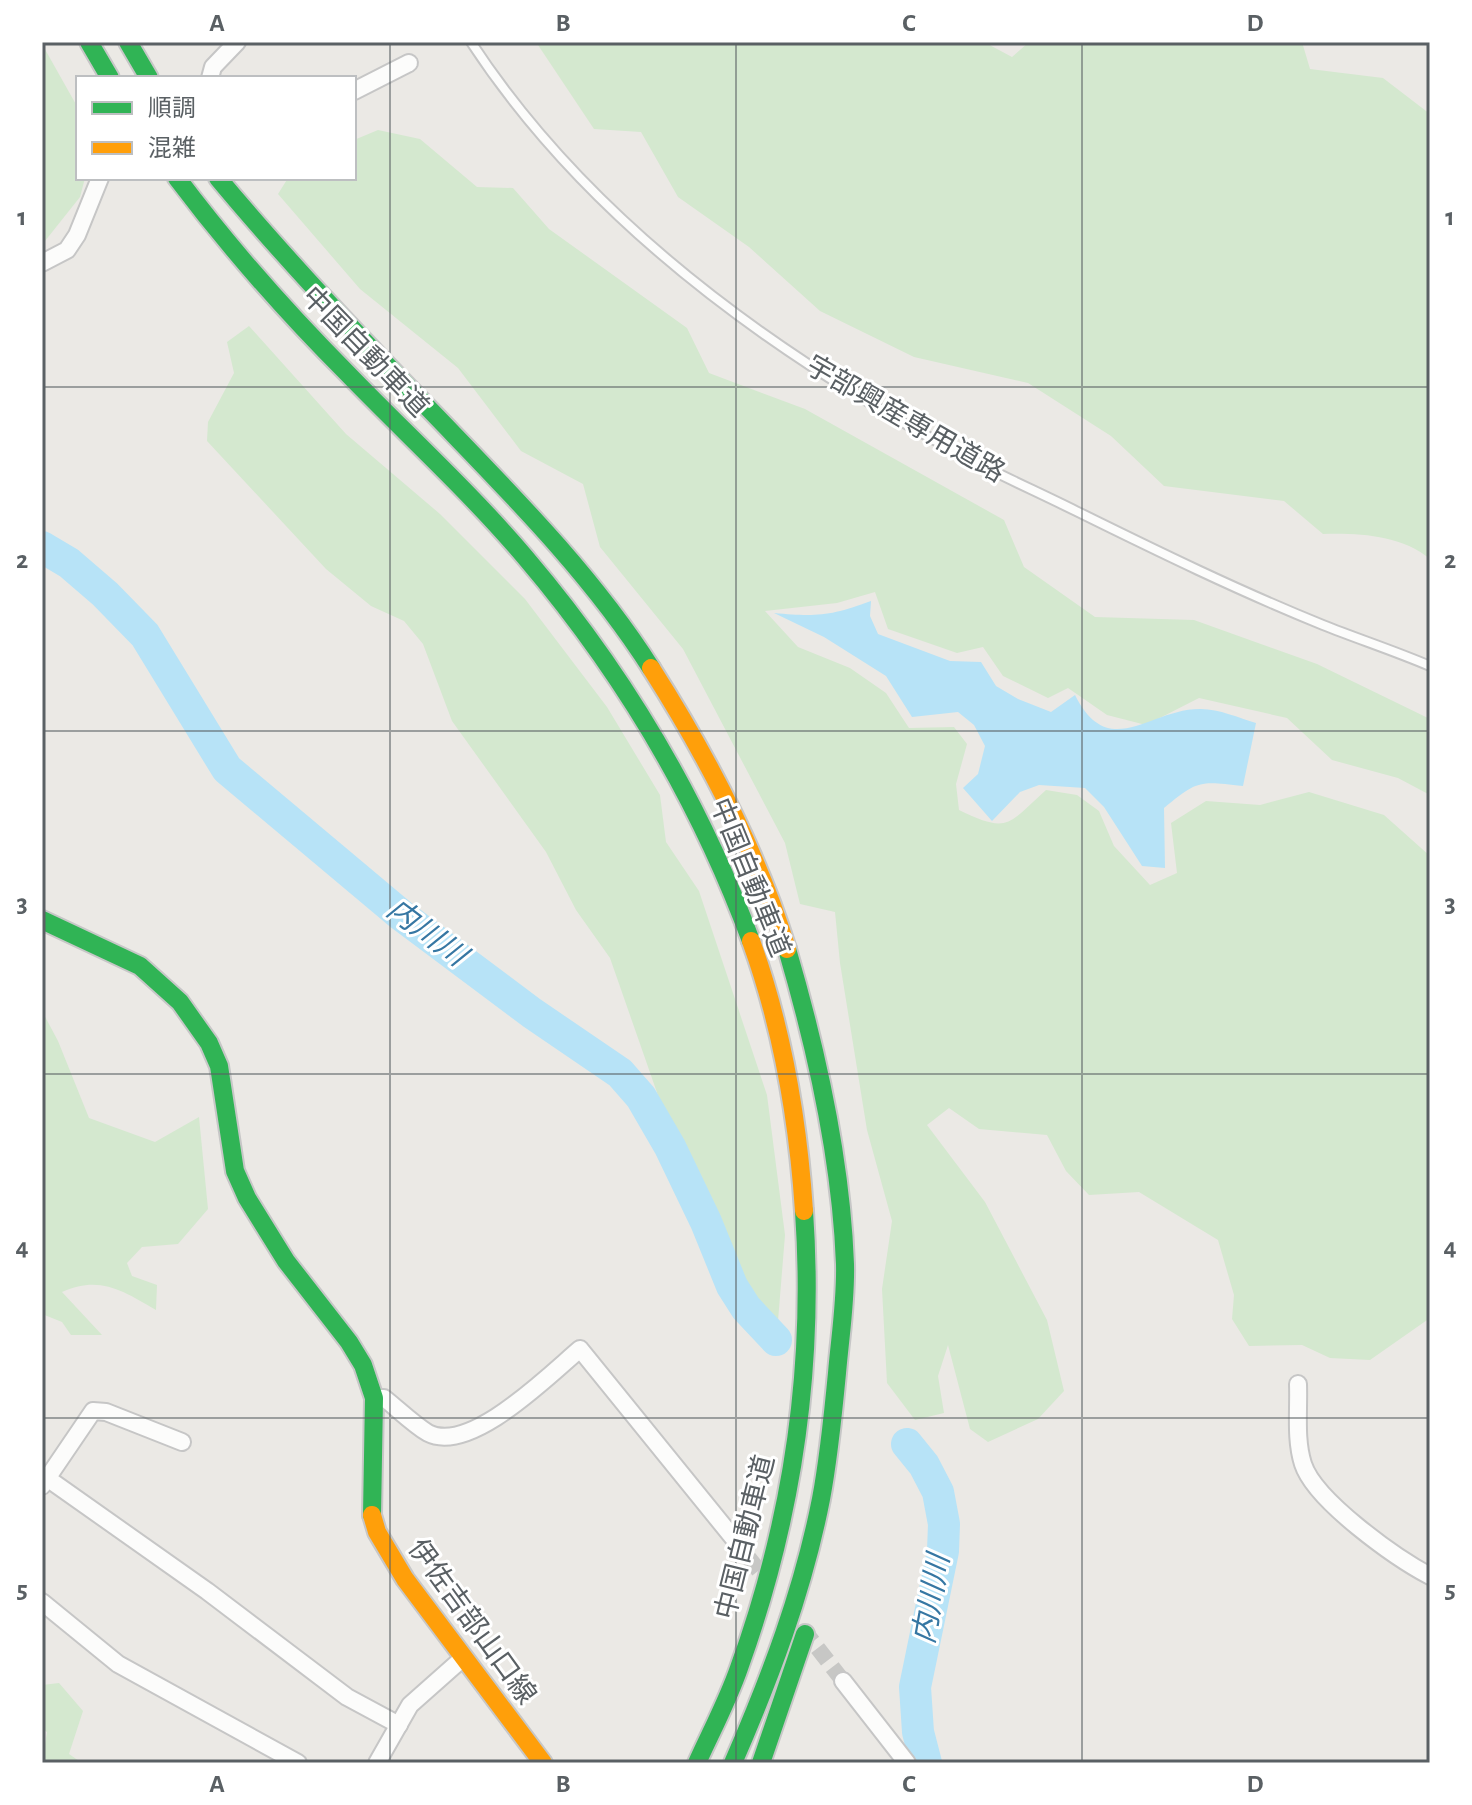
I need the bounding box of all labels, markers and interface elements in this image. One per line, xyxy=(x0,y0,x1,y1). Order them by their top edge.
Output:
text: A xyxy=(209,10,225,36)
text: B xyxy=(555,10,571,36)
text: C xyxy=(902,10,916,36)
text: D xyxy=(1246,10,1264,36)
legend xyxy=(76,76,356,180)
text: 順調 xyxy=(148,96,196,121)
text: 混雑 xyxy=(148,135,196,161)
text: 1 xyxy=(17,204,27,230)
text: 1 xyxy=(1445,204,1455,230)
street label: 中国自動車道 xyxy=(296,281,434,423)
street label: 宇部興産専用道路 xyxy=(801,350,1010,488)
text: 2 xyxy=(16,547,28,573)
text: 2 xyxy=(1444,547,1456,573)
street label: 中国自動車道 xyxy=(705,794,795,961)
text: 3 xyxy=(16,891,28,917)
text: 3 xyxy=(1444,891,1456,917)
water label: 内川川 xyxy=(381,892,475,974)
text: 4 xyxy=(15,1234,29,1260)
text: 4 xyxy=(1443,1234,1457,1260)
street label: 中国自動車道 xyxy=(710,1452,780,1622)
street label: 伊佐吉部山口線 xyxy=(402,1533,542,1710)
water label: 内川川 xyxy=(907,1549,955,1646)
text: 5 xyxy=(16,1577,28,1603)
text: 5 xyxy=(1444,1577,1456,1603)
text: A xyxy=(209,1771,225,1797)
text: B xyxy=(555,1771,571,1797)
text: C xyxy=(902,1771,916,1797)
text: D xyxy=(1246,1771,1264,1797)

